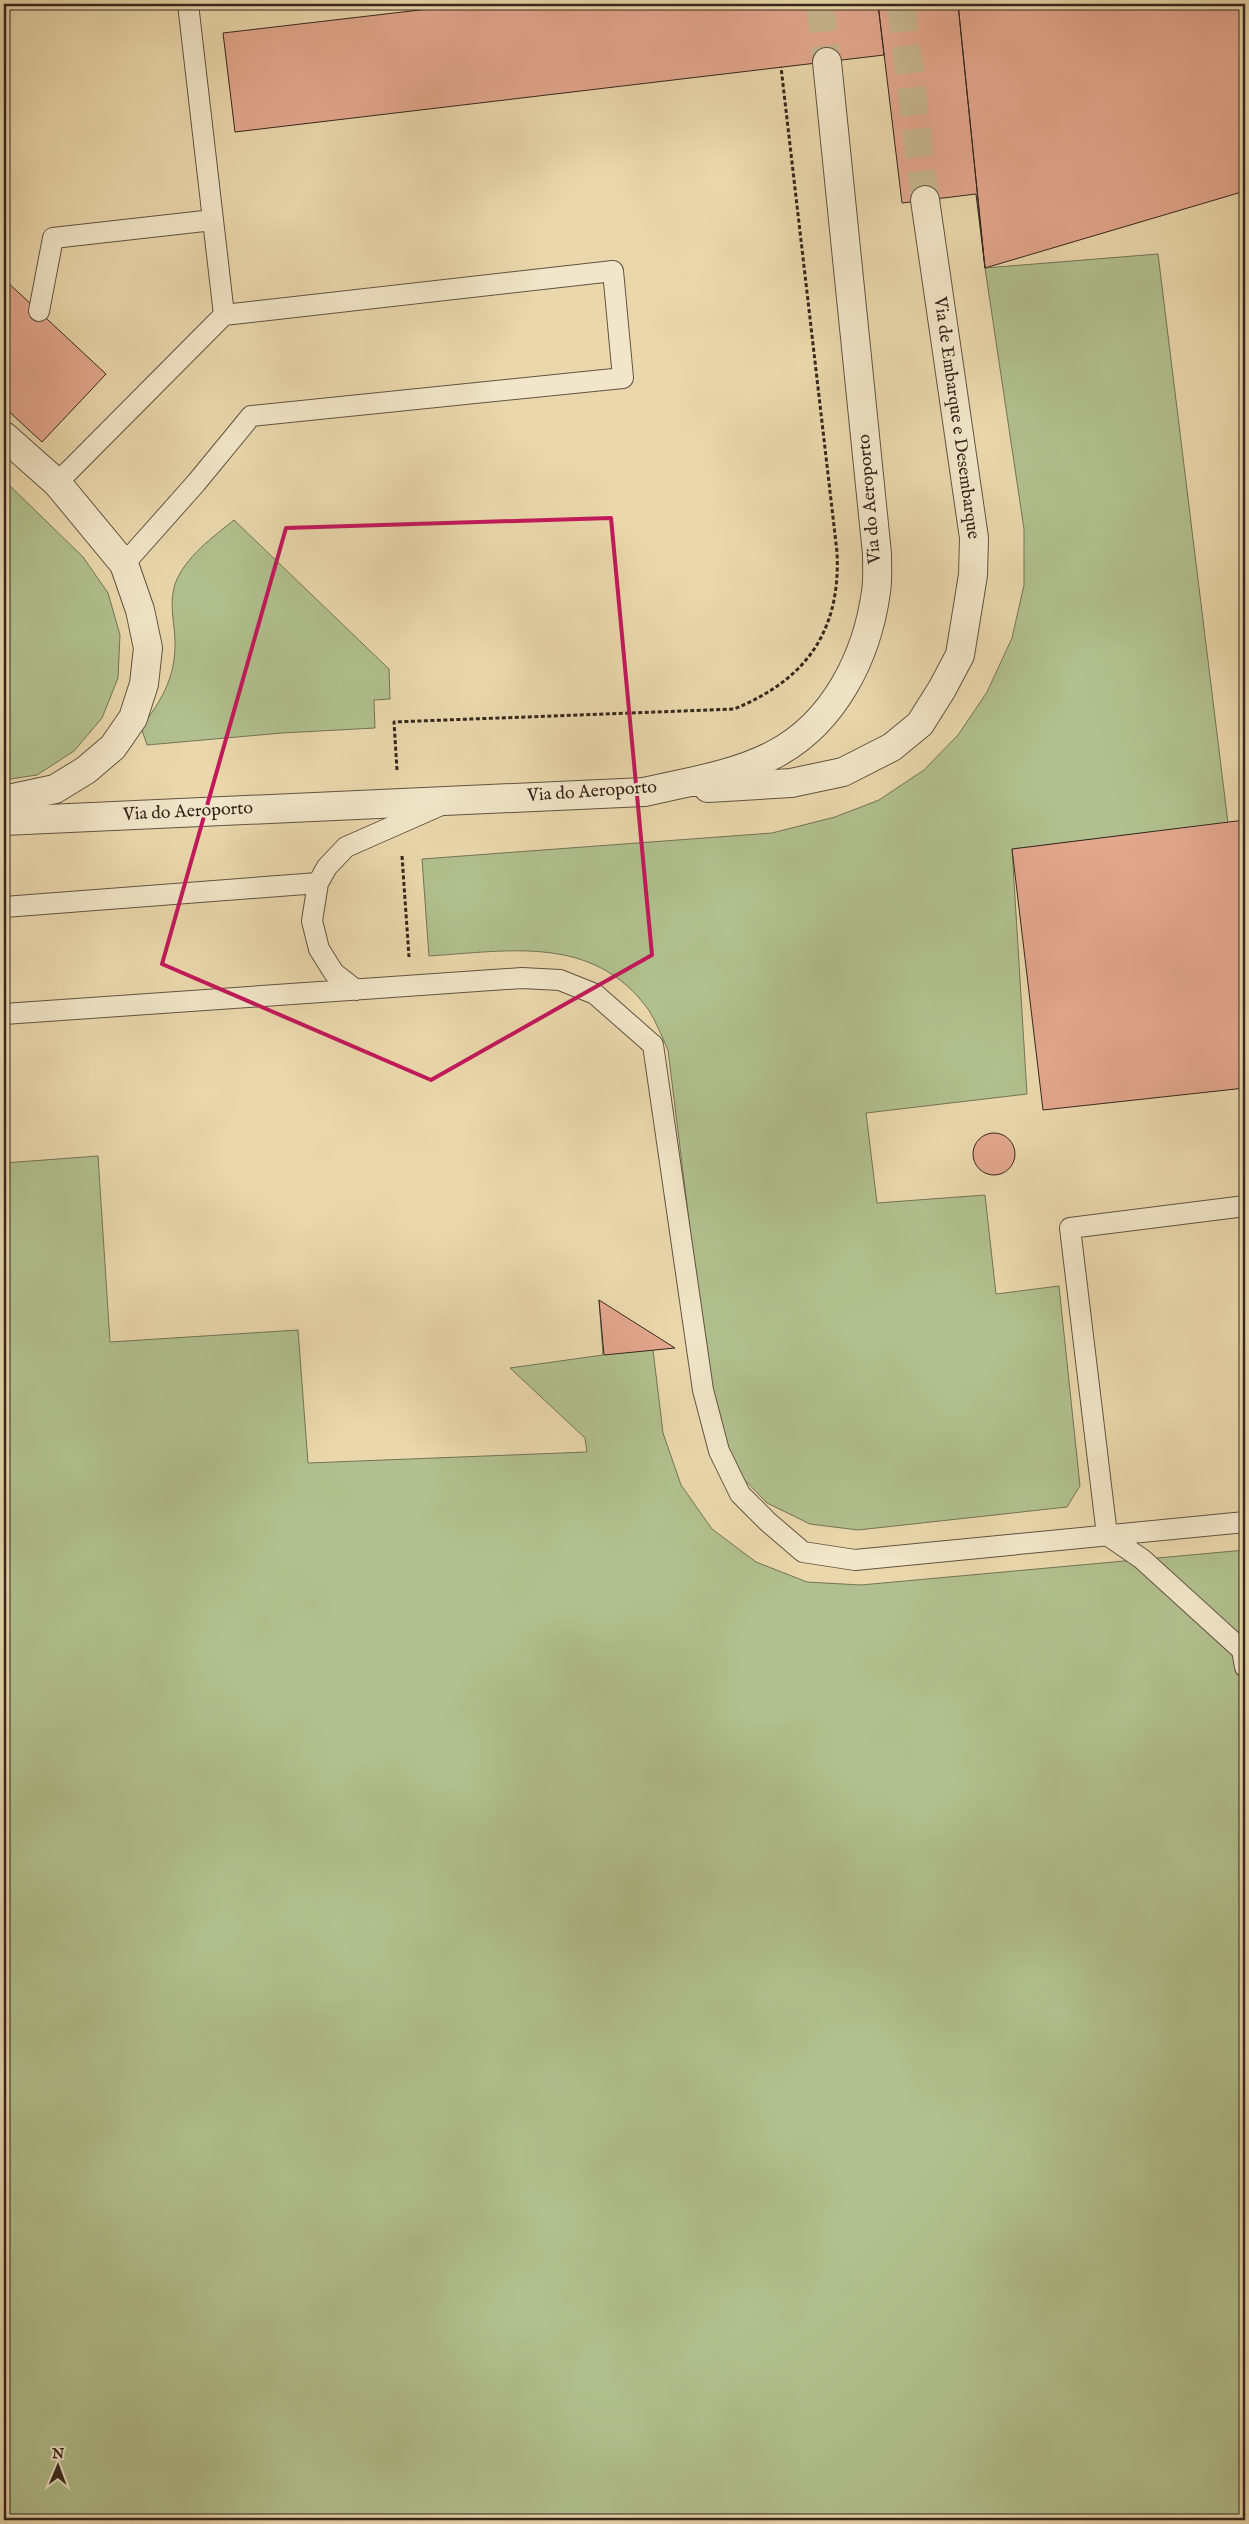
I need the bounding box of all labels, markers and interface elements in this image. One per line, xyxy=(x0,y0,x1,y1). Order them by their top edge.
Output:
street label: Via de Embarque e Desembarque xyxy=(927,294,984,541)
street label: Via do Aeroporto xyxy=(853,433,887,566)
street label: Via do Aeroporto xyxy=(525,776,658,808)
street label: Via do Aeroporto xyxy=(121,797,254,827)
north arrow xyxy=(32,2442,82,2492)
text: N xyxy=(51,2445,64,2463)

